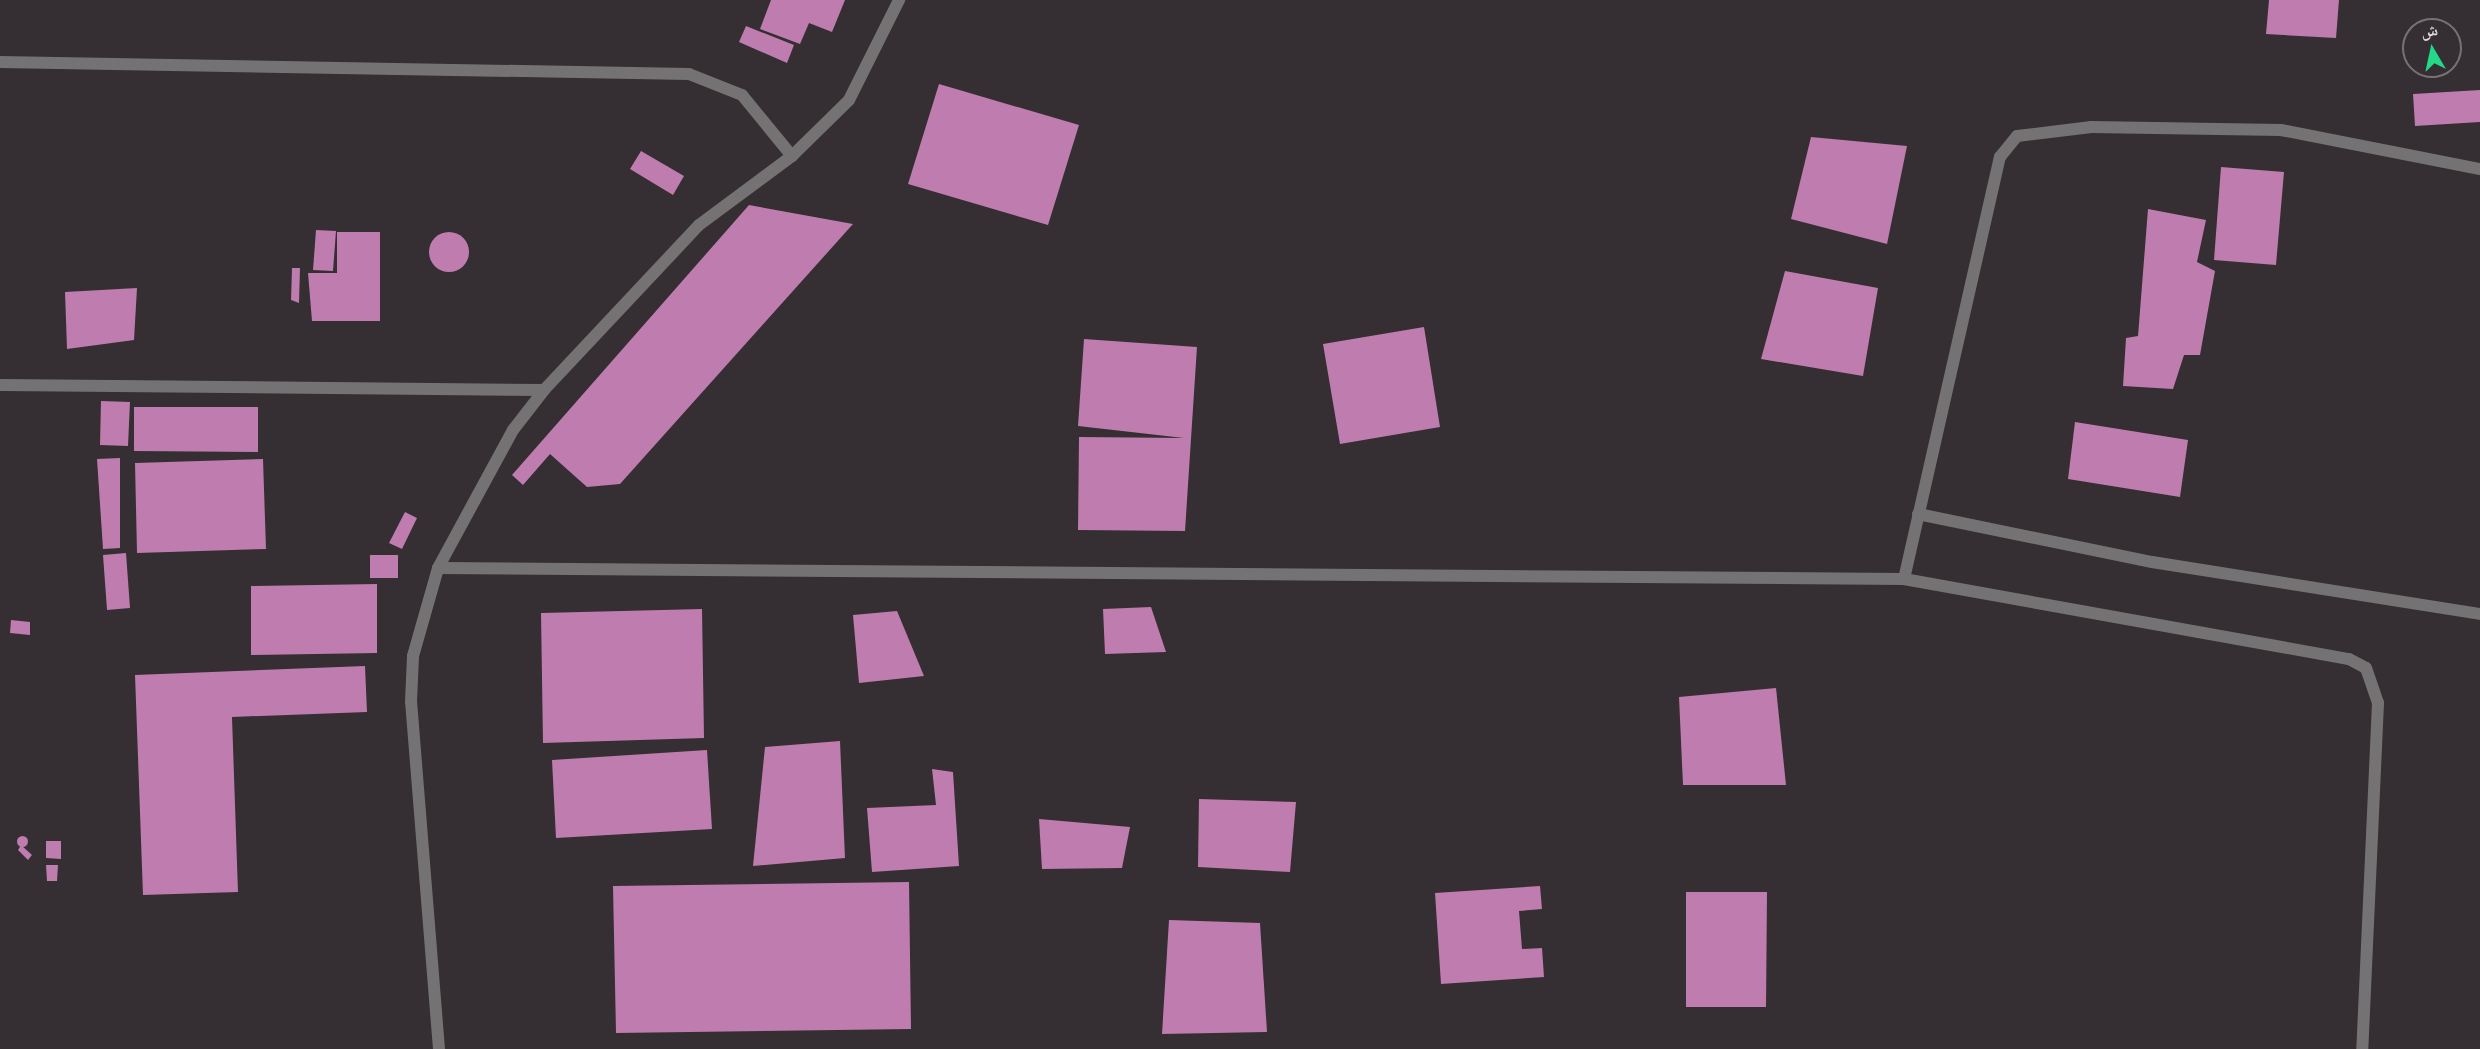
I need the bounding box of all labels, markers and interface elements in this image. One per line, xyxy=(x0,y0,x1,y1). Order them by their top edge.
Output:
north arrow xyxy=(2402,18,2462,78)
text: ش xyxy=(2420,21,2439,43)

